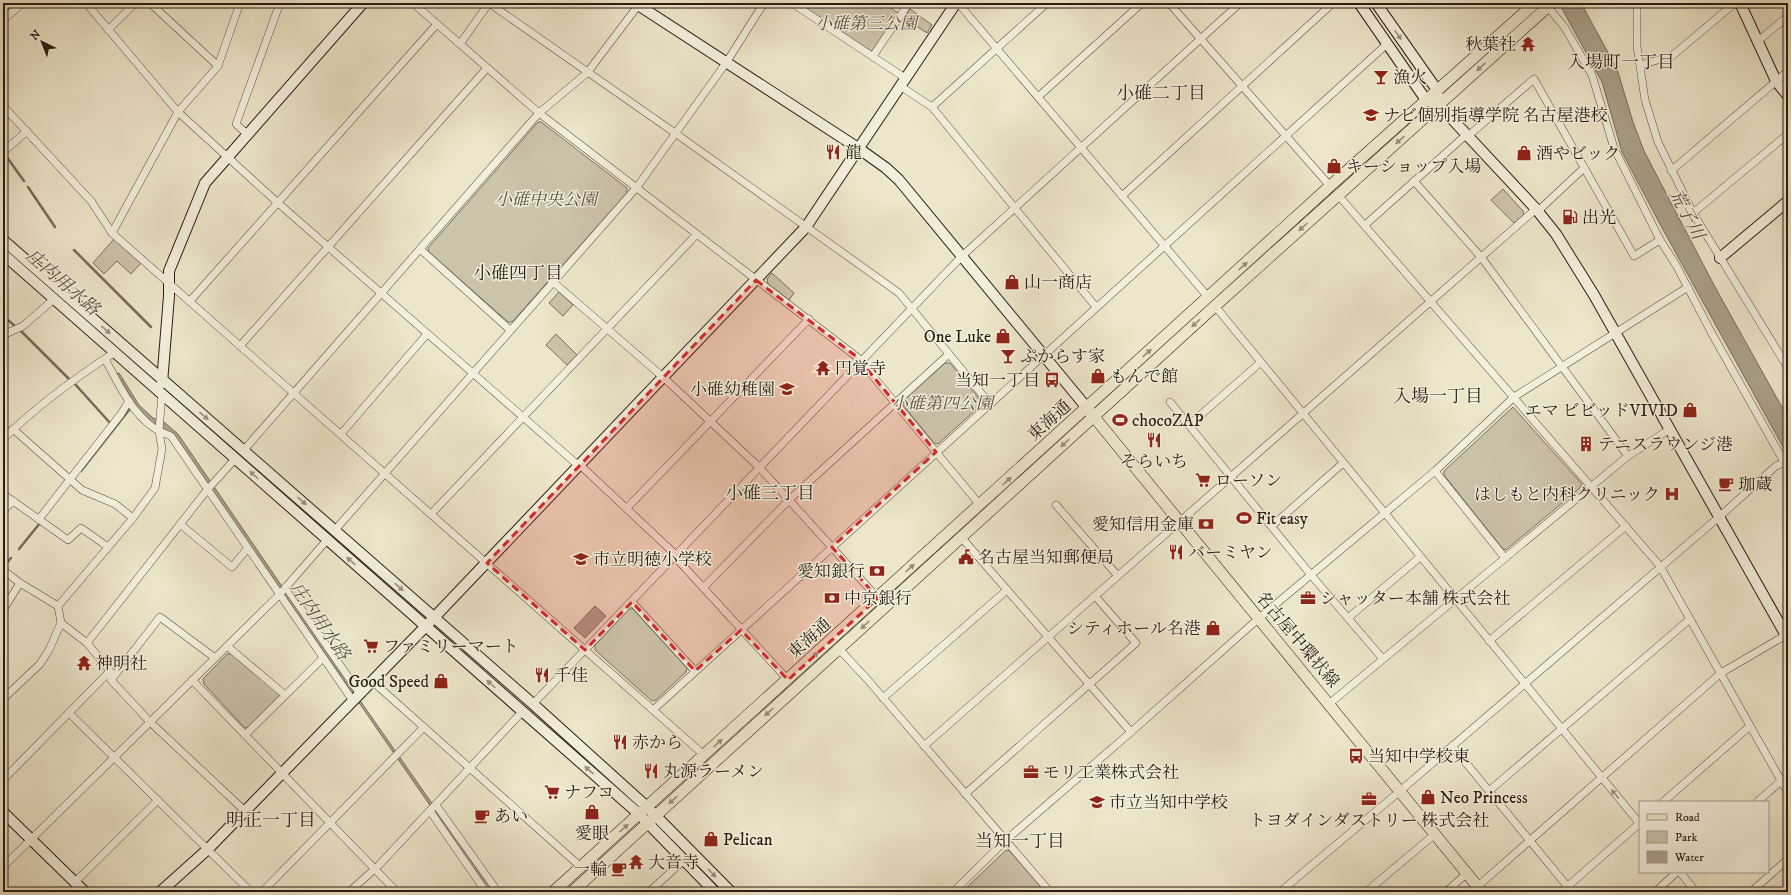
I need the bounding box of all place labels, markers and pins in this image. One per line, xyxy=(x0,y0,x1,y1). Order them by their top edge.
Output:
place label: 秋葉社 xyxy=(1465,34,1516,56)
temple icon: 秋葉社 xyxy=(1519,35,1537,53)
place label: 漁火 xyxy=(1393,67,1427,89)
bar icon: 漁火 xyxy=(1372,68,1390,86)
place label: ナビ個別指導学院 名古屋港校 xyxy=(1383,105,1608,127)
school or university icon: ナビ個別指導学院 名古屋港校 xyxy=(1362,106,1380,124)
place label: 龍 xyxy=(845,142,862,164)
restaurant icon: 龍 xyxy=(824,143,842,161)
place label: 酒やビック xyxy=(1536,143,1620,165)
shop icon: 酒やビック xyxy=(1515,144,1533,162)
place label: キーショップ入場 xyxy=(1346,156,1481,178)
shop icon: キーショップ入場 xyxy=(1325,157,1343,175)
place label: 出光 xyxy=(1582,207,1616,229)
fuel station icon: 出光 xyxy=(1561,208,1579,226)
place label: 山一商店 xyxy=(1024,272,1092,294)
shop icon: 山一商店 xyxy=(1003,273,1021,291)
place label: One Luke xyxy=(924,326,991,348)
shop icon: One Luke xyxy=(994,327,1012,345)
place label: ぷからす家 xyxy=(1020,346,1105,368)
bar icon: ぷからす家 xyxy=(999,347,1017,365)
place label: 円覚寺 xyxy=(835,358,886,380)
temple icon: 円覚寺 xyxy=(814,359,832,377)
place label: もんで館 xyxy=(1110,366,1178,388)
shop icon: もんで館 xyxy=(1089,367,1107,385)
place label: 当知一丁目 xyxy=(955,370,1040,392)
bus stop icon: 当知一丁目 xyxy=(1043,371,1061,389)
place label: 小碓幼稚園 xyxy=(690,379,775,401)
school or university icon: 小碓幼稚園 xyxy=(778,380,796,398)
place label: エマ ビビッドVIVID xyxy=(1525,400,1678,422)
shop icon: エマ ビビッドVIVID xyxy=(1681,401,1699,419)
place label: chocoZAP xyxy=(1132,410,1204,432)
sports icon: chocoZAP xyxy=(1111,411,1129,429)
restaurant icon: そらいち xyxy=(1145,431,1163,449)
place label: テニスラウンジ港 xyxy=(1598,434,1733,456)
building icon: テニスラウンジ港 xyxy=(1577,435,1595,453)
place label: そらいち xyxy=(1120,451,1188,473)
place label: ローソン xyxy=(1215,470,1282,492)
supermarket icon: ローソン xyxy=(1194,471,1212,489)
place label: 珈蔵 xyxy=(1738,474,1772,496)
cafe icon: 珈蔵 xyxy=(1717,475,1735,493)
place label: はしもと内科クリニック xyxy=(1474,484,1660,506)
hospital icon: はしもと内科クリニック xyxy=(1663,485,1681,503)
place label: Fit easy xyxy=(1256,508,1309,530)
sports icon: Fit easy xyxy=(1235,509,1253,527)
place label: 愛知信用金庫 xyxy=(1092,514,1194,536)
bank icon: 愛知信用金庫 xyxy=(1197,515,1215,533)
place label: バーミヤン xyxy=(1188,542,1273,564)
restaurant icon: バーミヤン xyxy=(1167,543,1185,561)
place label: 名古屋当知郵便局 xyxy=(978,547,1114,569)
public building icon: 名古屋当知郵便局 xyxy=(957,548,975,566)
place label: 市立明徳小学校 xyxy=(593,549,712,571)
school or university icon: 市立明徳小学校 xyxy=(572,550,590,568)
place label: 愛知銀行 xyxy=(797,561,865,583)
bank icon: 愛知銀行 xyxy=(868,562,886,580)
place label: 中京銀行 xyxy=(844,588,912,610)
place label: シャッター本舗 株式会社 xyxy=(1320,588,1510,610)
bank icon: 中京銀行 xyxy=(823,589,841,607)
office icon: シャッター本舗 株式会社 xyxy=(1299,589,1317,607)
place label: シティホール名港 xyxy=(1067,618,1201,640)
shop icon: シティホール名港 xyxy=(1204,619,1222,637)
place label: ファミリーマート xyxy=(383,636,519,658)
supermarket icon: ファミリーマート xyxy=(362,637,380,655)
place label: 神明社 xyxy=(96,653,147,675)
temple icon: 神明社 xyxy=(75,654,93,672)
place label: 千佳 xyxy=(554,665,588,687)
restaurant icon: 千佳 xyxy=(533,666,551,684)
place label: Good Speed xyxy=(348,671,430,693)
shop icon: Good Speed xyxy=(432,672,450,690)
place label: 赤から xyxy=(632,732,683,754)
restaurant icon: 赤から xyxy=(611,733,629,751)
place label: 当知中学校東 xyxy=(1368,746,1470,768)
bus stop icon: 当知中学校東 xyxy=(1347,747,1365,765)
place label: 丸源ラーメン xyxy=(663,761,764,783)
restaurant icon: 丸源ラーメン xyxy=(642,762,660,780)
place label: モリ工業株式会社 xyxy=(1043,762,1179,784)
office icon: モリ工業株式会社 xyxy=(1022,763,1040,781)
place label: ナフコ xyxy=(564,782,614,804)
supermarket icon: ナフコ xyxy=(543,783,561,801)
place label: Neo Princess xyxy=(1440,787,1528,809)
shop icon: Neo Princess xyxy=(1419,788,1437,806)
office icon: トヨダインダストリー 株式会社 xyxy=(1360,790,1378,808)
place label: 市立当知中学校 xyxy=(1109,792,1228,814)
school or university icon: 市立当知中学校 xyxy=(1088,793,1106,811)
shop icon: 愛眼 xyxy=(583,803,601,821)
place label: あい xyxy=(494,806,528,828)
cafe icon: あい xyxy=(473,807,491,825)
place label: トヨダインダストリー 株式会社 xyxy=(1249,810,1489,832)
place label: 愛眼 xyxy=(575,823,609,845)
place label: Pelican xyxy=(723,829,773,851)
shop icon: Pelican xyxy=(702,830,720,848)
place label: 大音寺 xyxy=(648,852,699,874)
temple icon: 大音寺 xyxy=(627,853,645,871)
place label: 一輪 xyxy=(573,859,607,881)
cafe icon: 一輪 xyxy=(610,860,628,878)

